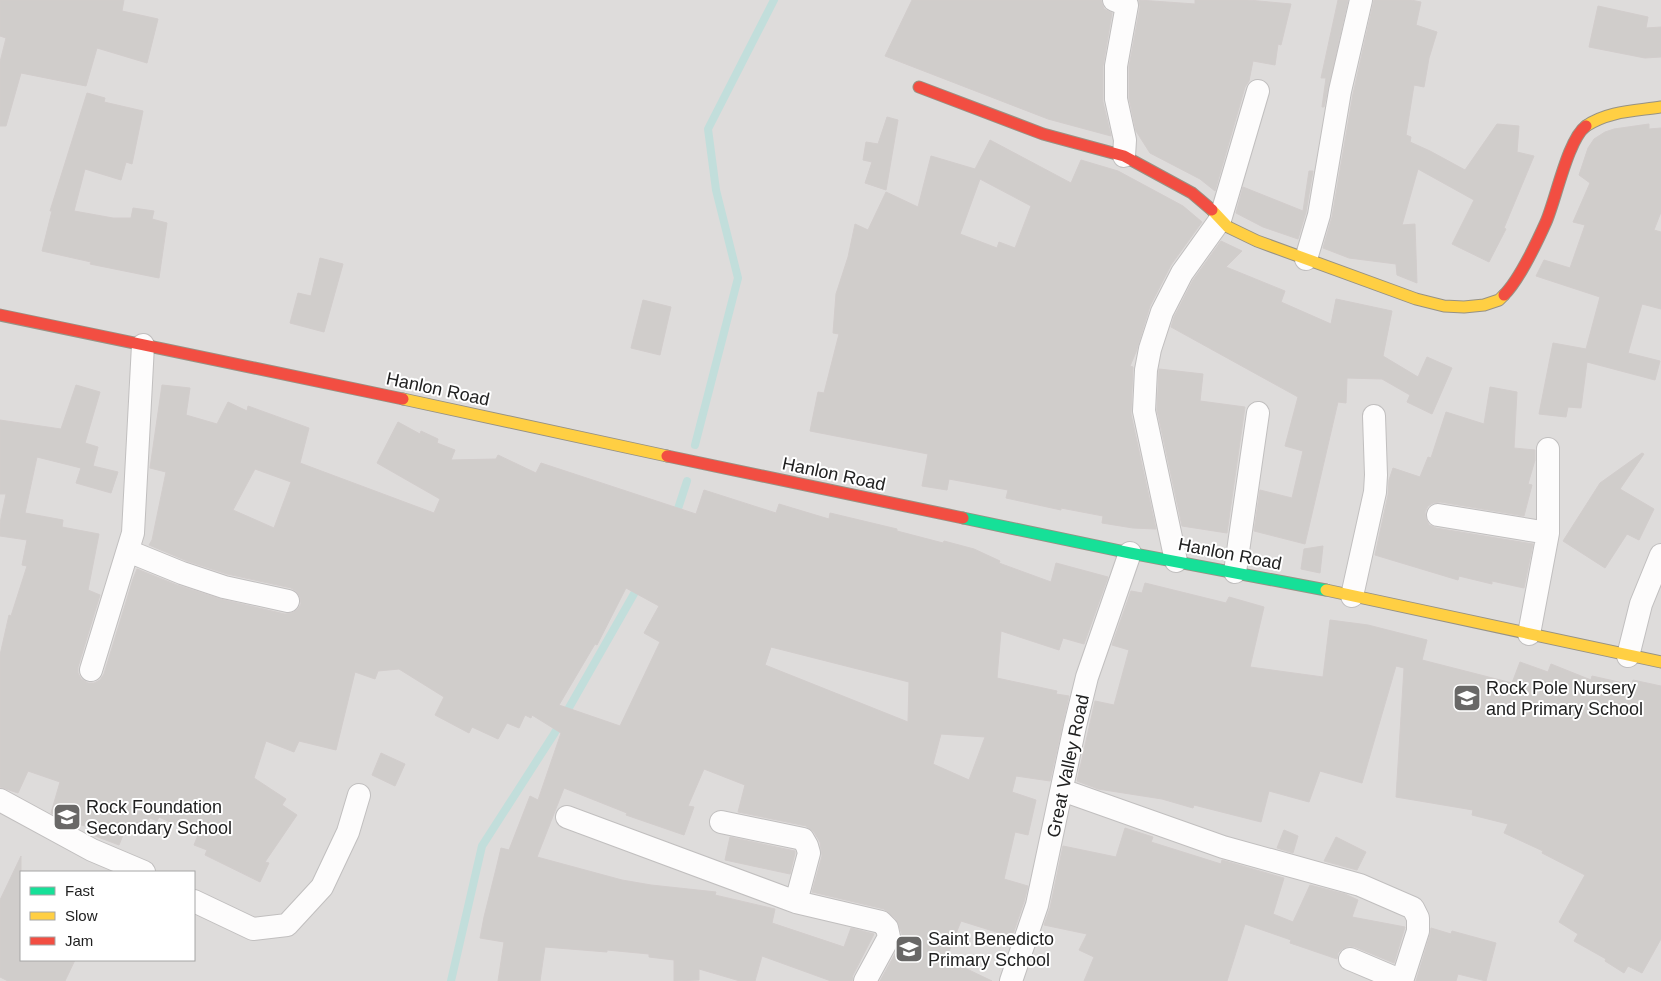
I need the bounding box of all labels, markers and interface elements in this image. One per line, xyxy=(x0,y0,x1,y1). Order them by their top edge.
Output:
street label: Hanlon Road xyxy=(385,368,491,410)
street label: Hanlon Road xyxy=(781,453,887,495)
street label: Hanlon Road xyxy=(1177,534,1283,574)
place label: Rock Pole Nursery and Primary School xyxy=(1486,678,1643,719)
school or university icon: Rock Pole Nursery and Primary School xyxy=(1452,683,1482,713)
street label: Great Valley Road xyxy=(1043,693,1093,839)
place label: Rock Foundation Secondary School xyxy=(86,797,232,838)
school or university icon: Rock Foundation Secondary School xyxy=(52,802,82,832)
legend xyxy=(20,871,195,961)
text: Fast xyxy=(65,882,95,899)
text: Slow xyxy=(65,907,98,924)
place label: Saint Benedicto Primary School xyxy=(928,929,1054,970)
text: Jam xyxy=(65,932,93,949)
school or university icon: Saint Benedicto Primary School xyxy=(894,934,924,964)

